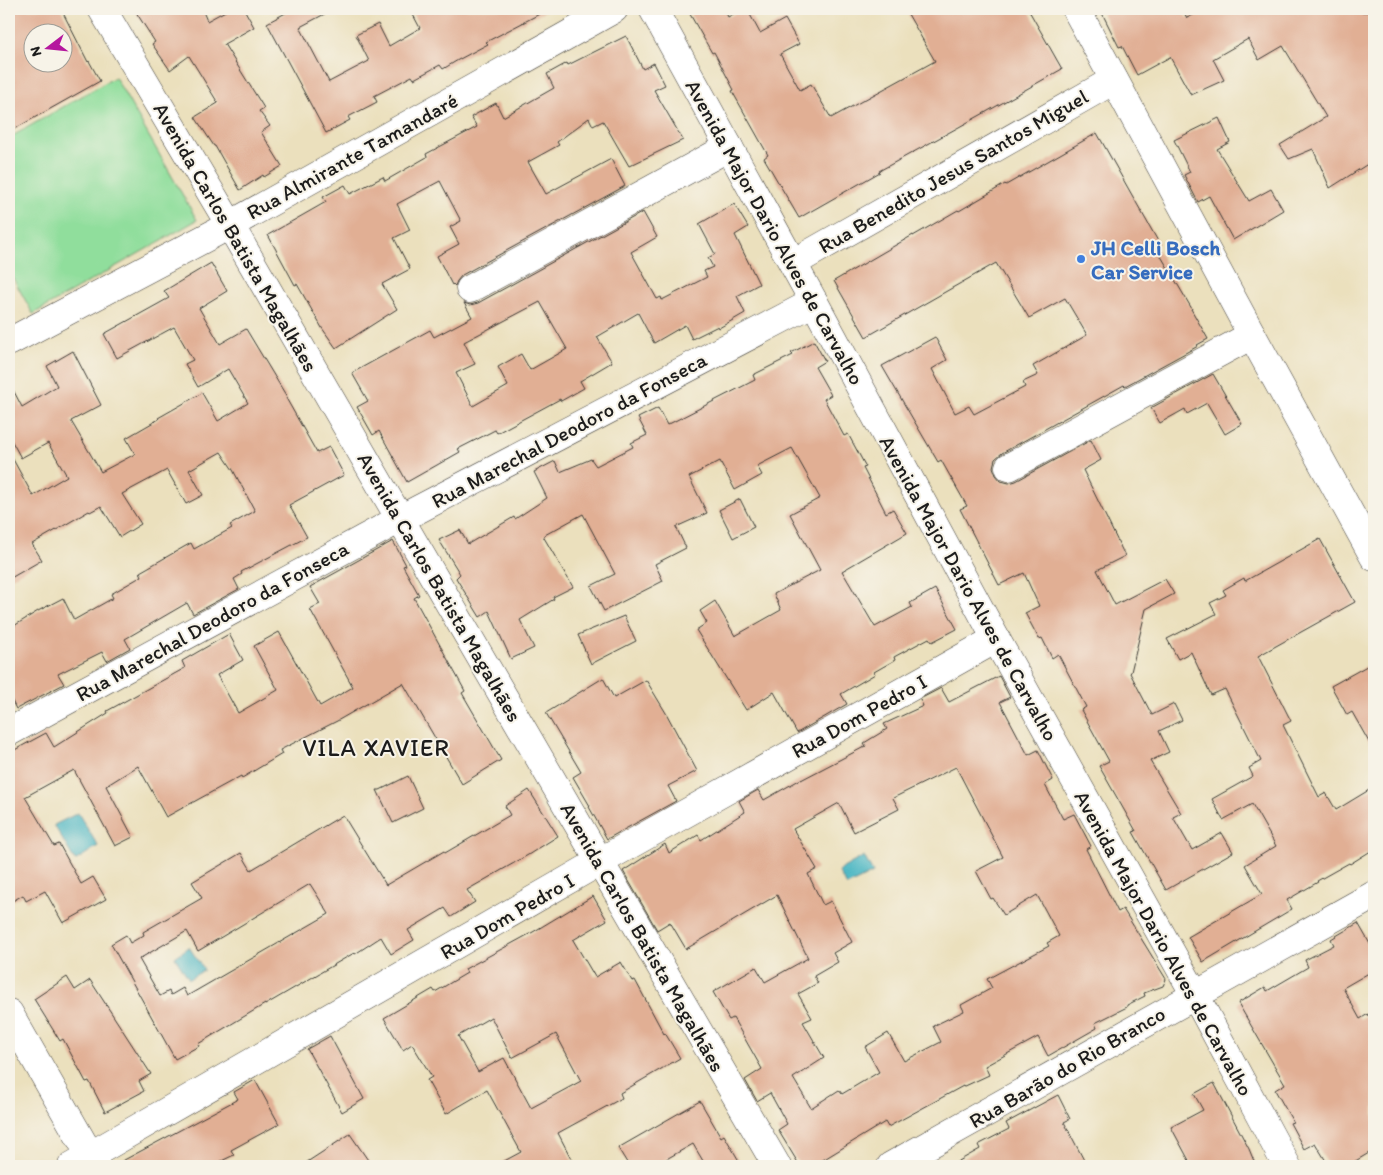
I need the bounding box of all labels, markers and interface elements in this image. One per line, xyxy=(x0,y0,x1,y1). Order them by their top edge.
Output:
north arrow xyxy=(22,22,72,72)
text: N xyxy=(27,45,45,58)
street label: Avenida Major Dario Alves de Carvalho xyxy=(680,75,870,389)
street label: Rua Benedito Jesus Santos Miguel xyxy=(814,83,1092,259)
street label: Rua Almirante Tamandaré xyxy=(242,87,462,225)
street label: Avenida Carlos Batista Magalhães xyxy=(149,98,323,376)
place label: JH Celli Bosch Car Service xyxy=(1090,235,1221,284)
marker: JH Celli Bosch Car Service xyxy=(1075,253,1087,265)
street label: Rua Marechal Deodoro da Fonseca xyxy=(427,347,711,513)
street label: Avenida Major Dario Alves de Carvalho xyxy=(874,431,1064,745)
street label: Avenida Carlos Batista Magalhães xyxy=(353,448,527,726)
street label: Rua Marechal Deodoro da Fonseca xyxy=(71,535,353,707)
street label: Rua Dom Pedro I xyxy=(787,669,931,763)
district label: VILA XAVIER xyxy=(302,733,450,762)
street label: Avenida Major Dario Alves de Carvalho xyxy=(1069,786,1259,1100)
street label: Avenida Carlos Batista Magalhães xyxy=(556,798,730,1076)
street label: Rua Dom Pedro I xyxy=(435,867,579,965)
street label: Rua Barão do Rio Branco xyxy=(965,1001,1169,1133)

